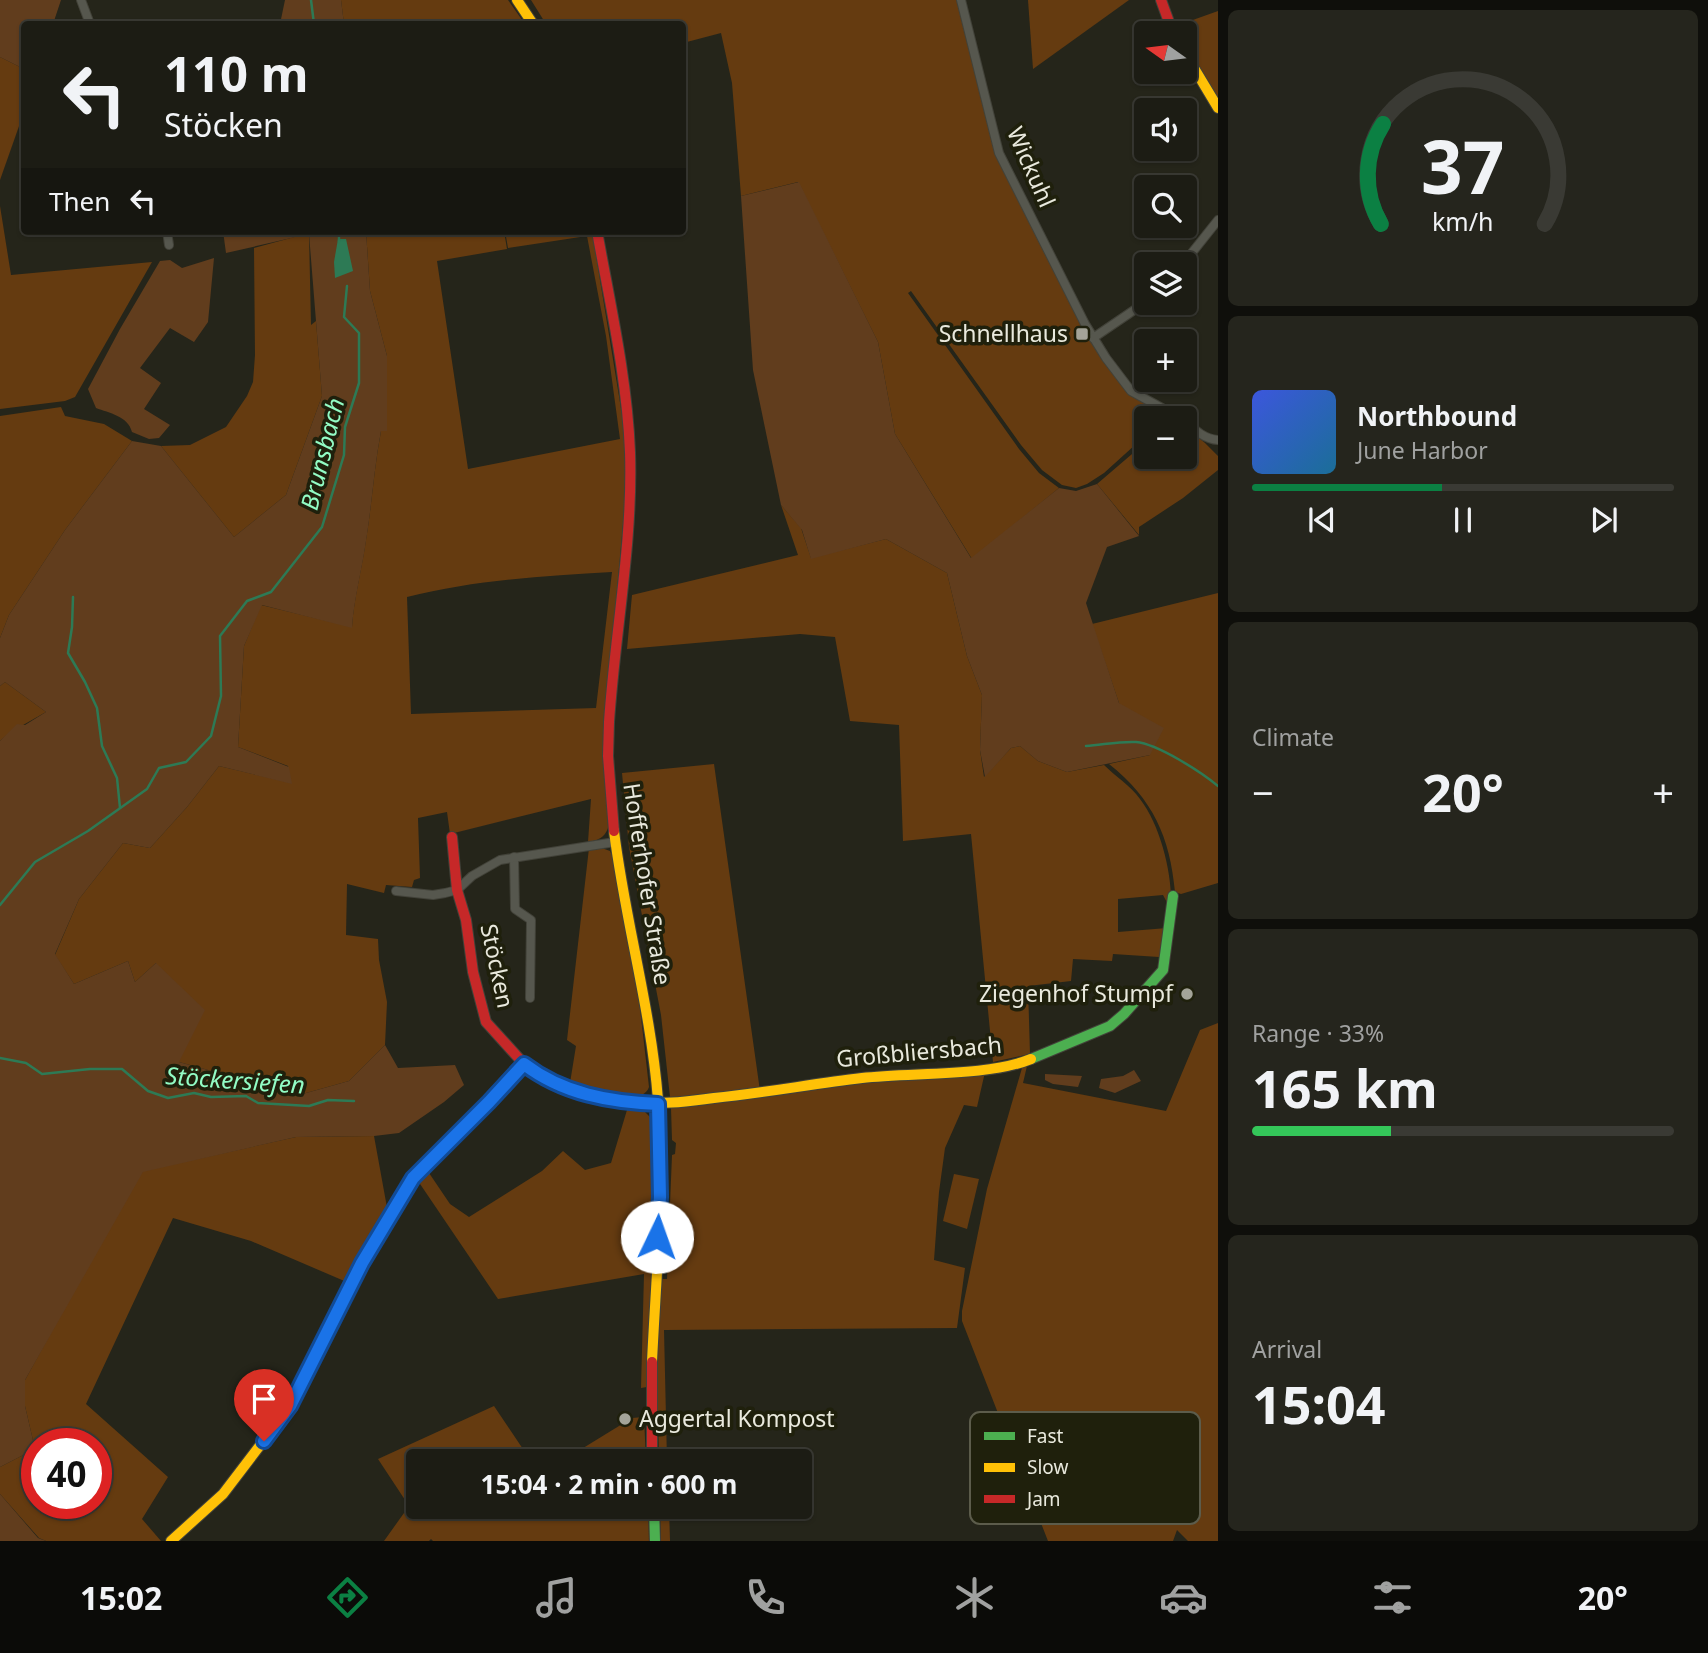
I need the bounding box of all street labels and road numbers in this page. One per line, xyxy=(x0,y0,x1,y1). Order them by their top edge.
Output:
street label: Wickuhl xyxy=(1000,121,1064,212)
street label: Hofferhofer Straße xyxy=(616,781,680,987)
street label: Stöcken xyxy=(473,921,523,1011)
street label: Großbliersbach xyxy=(835,1028,1003,1074)

